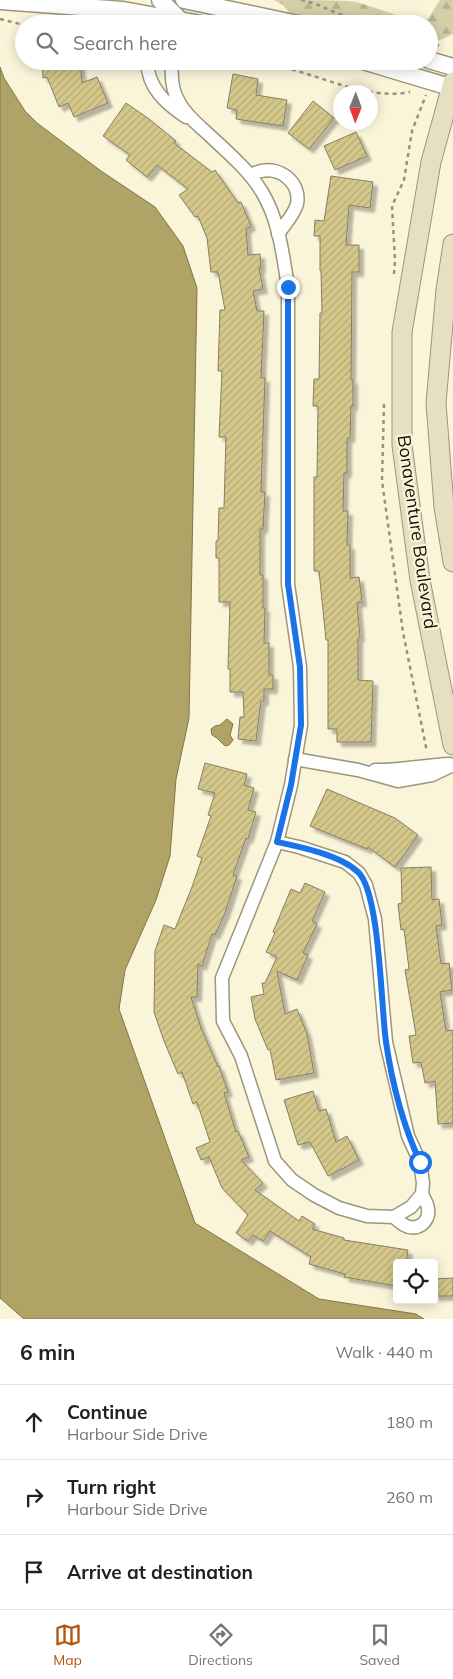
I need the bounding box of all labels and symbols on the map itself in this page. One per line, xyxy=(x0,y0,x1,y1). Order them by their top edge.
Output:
north arrow xyxy=(333,85,378,130)
route end xyxy=(277,276,300,299)
street label: Bonaventure Boulevard xyxy=(393,434,442,630)
route start xyxy=(409,1151,432,1174)

